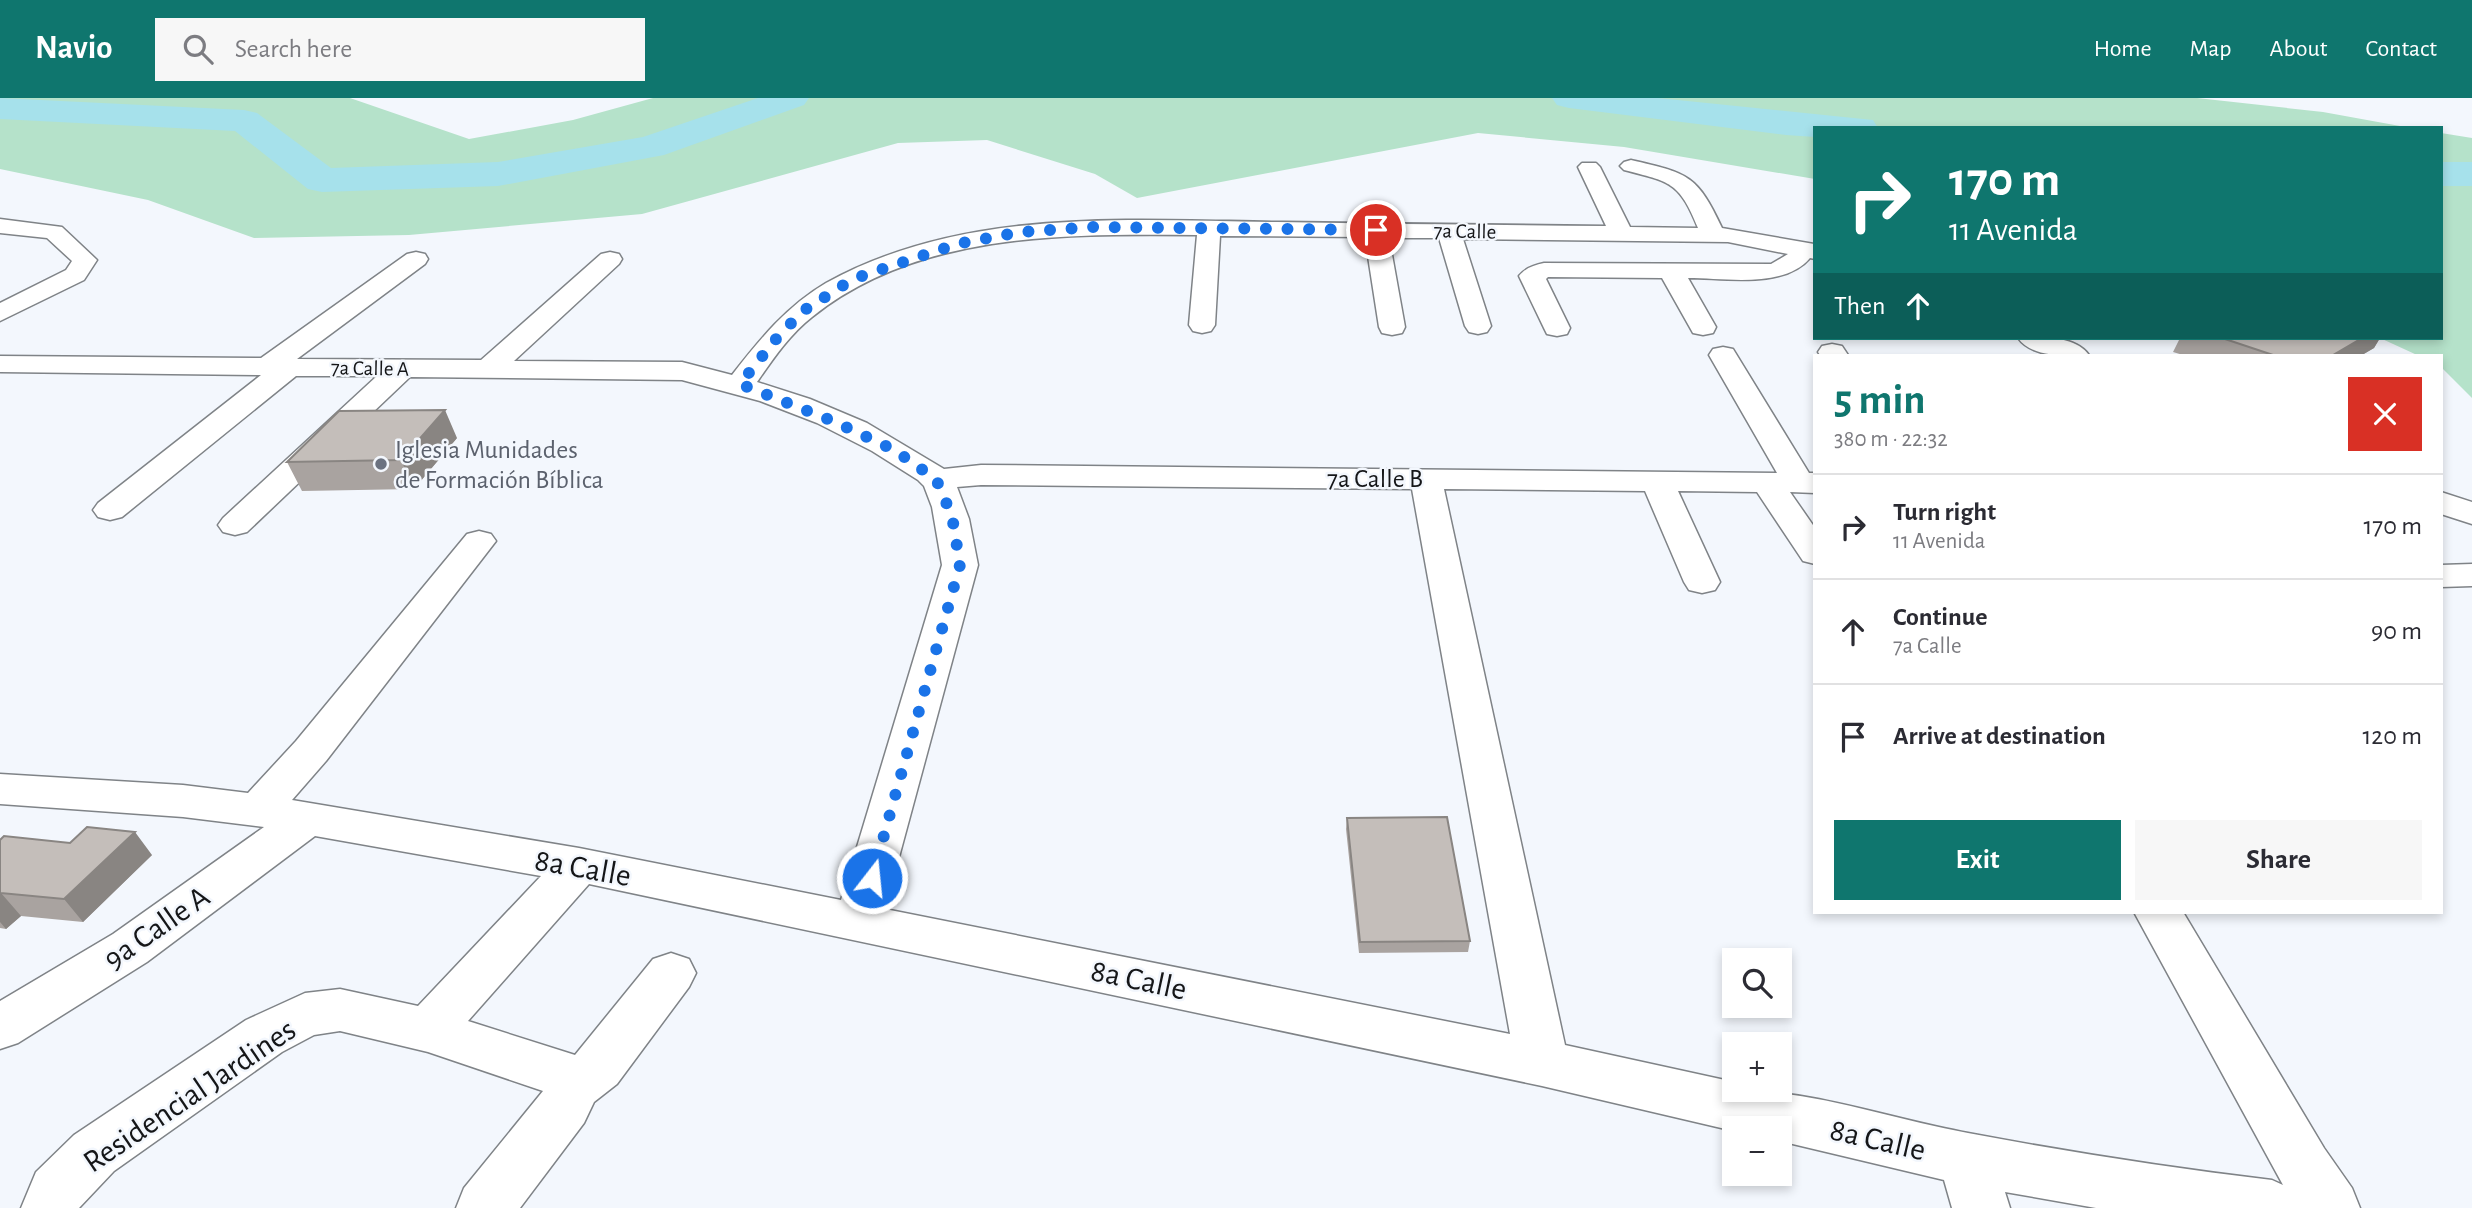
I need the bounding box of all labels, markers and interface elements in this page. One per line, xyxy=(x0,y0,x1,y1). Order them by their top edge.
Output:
search box xyxy=(155,18,645,81)
icon: search xyxy=(179,30,217,68)
text: Navio xyxy=(35,32,113,65)
text: Search here xyxy=(235,36,352,62)
text: Home xyxy=(2094,37,2152,61)
text: Map xyxy=(2190,37,2232,61)
text: About xyxy=(2270,37,2327,61)
text: Contact xyxy=(2365,37,2437,61)
icon: right xyxy=(1834,154,1925,245)
text: 170 m xyxy=(1949,156,2060,205)
pin xyxy=(1346,200,1406,260)
icon: arrive xyxy=(1357,211,1395,249)
text: 11 Avenida xyxy=(1949,214,2078,246)
street label: 7a Calle xyxy=(1434,220,1496,243)
icon: ahead xyxy=(1899,287,1937,325)
text: Then xyxy=(1834,293,1885,319)
street label: 7a Calle A xyxy=(331,357,409,380)
button: close xyxy=(2348,377,2422,451)
text: 5 min xyxy=(1834,379,1926,421)
text: 380 m · 22:32 xyxy=(1834,428,1948,451)
place label: Iglesia Munidades de Formación Bíblica xyxy=(395,437,603,493)
marker: Iglesia Munidades de Formación Bíblica xyxy=(373,456,389,472)
street label: 7a Calle B xyxy=(1327,466,1423,492)
text: Turn right xyxy=(1893,499,1996,525)
icon: right xyxy=(1834,508,1872,546)
text: 170 m xyxy=(2363,513,2422,539)
text: 11 Avenida xyxy=(1893,530,1985,553)
text: Continue xyxy=(1893,604,1988,630)
icon: ahead xyxy=(1834,613,1872,651)
text: 90 m xyxy=(2371,618,2422,644)
text: 7a Calle xyxy=(1893,635,1962,658)
icon: arrive xyxy=(1834,718,1872,756)
text: Arrive at destination xyxy=(1893,723,2106,749)
text: 120 m xyxy=(2362,723,2422,749)
button: Exit xyxy=(1834,820,2121,900)
button: Share xyxy=(2135,820,2422,900)
position arrow xyxy=(835,841,909,915)
street label: 8a Calle xyxy=(532,844,633,892)
street label: 9a Calle A xyxy=(98,880,215,976)
map controls xyxy=(1722,948,1792,1186)
button: search xyxy=(1722,948,1792,1018)
street label: 8a Calle xyxy=(1088,954,1190,1006)
street label: Residencial Jardines xyxy=(78,1013,301,1179)
button: + xyxy=(1722,1032,1792,1102)
street label: 8a Calle xyxy=(1827,1113,1929,1166)
button: − xyxy=(1722,1116,1792,1186)

